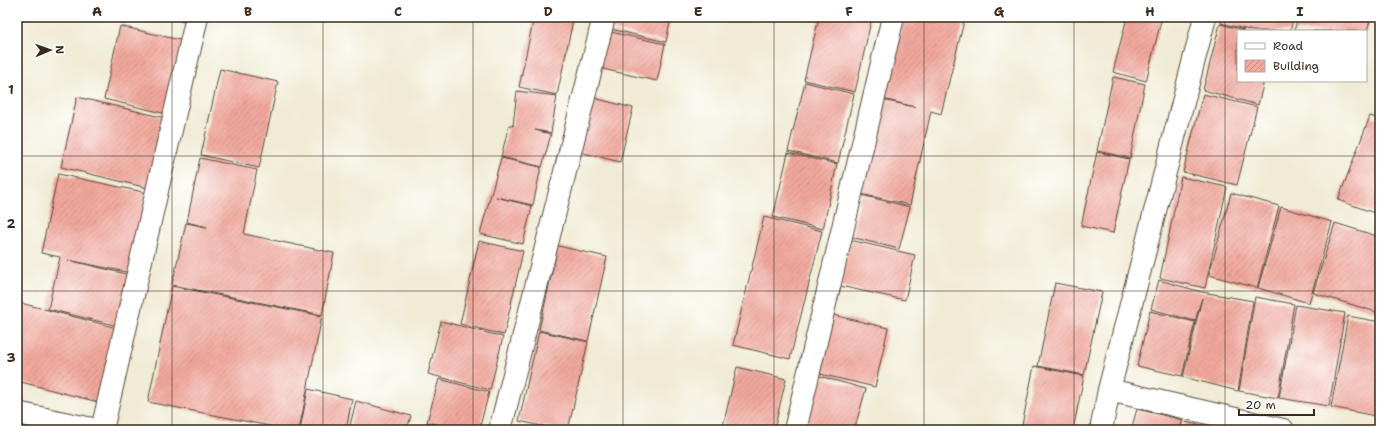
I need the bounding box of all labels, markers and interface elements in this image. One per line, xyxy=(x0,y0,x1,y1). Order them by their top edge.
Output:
text: A xyxy=(92,3,102,20)
text: B xyxy=(244,3,252,20)
text: C xyxy=(394,3,402,20)
text: D xyxy=(543,3,553,20)
text: E xyxy=(694,3,703,20)
text: F xyxy=(845,3,853,20)
text: G xyxy=(994,3,1005,20)
text: H xyxy=(1145,3,1155,20)
text: I xyxy=(1296,3,1304,20)
north arrow xyxy=(30,30,70,70)
legend xyxy=(1237,30,1367,82)
text: Road xyxy=(1273,38,1304,54)
text: N xyxy=(52,45,67,55)
text: Building xyxy=(1273,58,1319,74)
text: 1 xyxy=(8,81,14,98)
text: 2 xyxy=(6,215,16,232)
text: 3 xyxy=(6,349,16,366)
scale bar xyxy=(1239,391,1314,417)
text: 20 m xyxy=(1245,397,1276,413)

